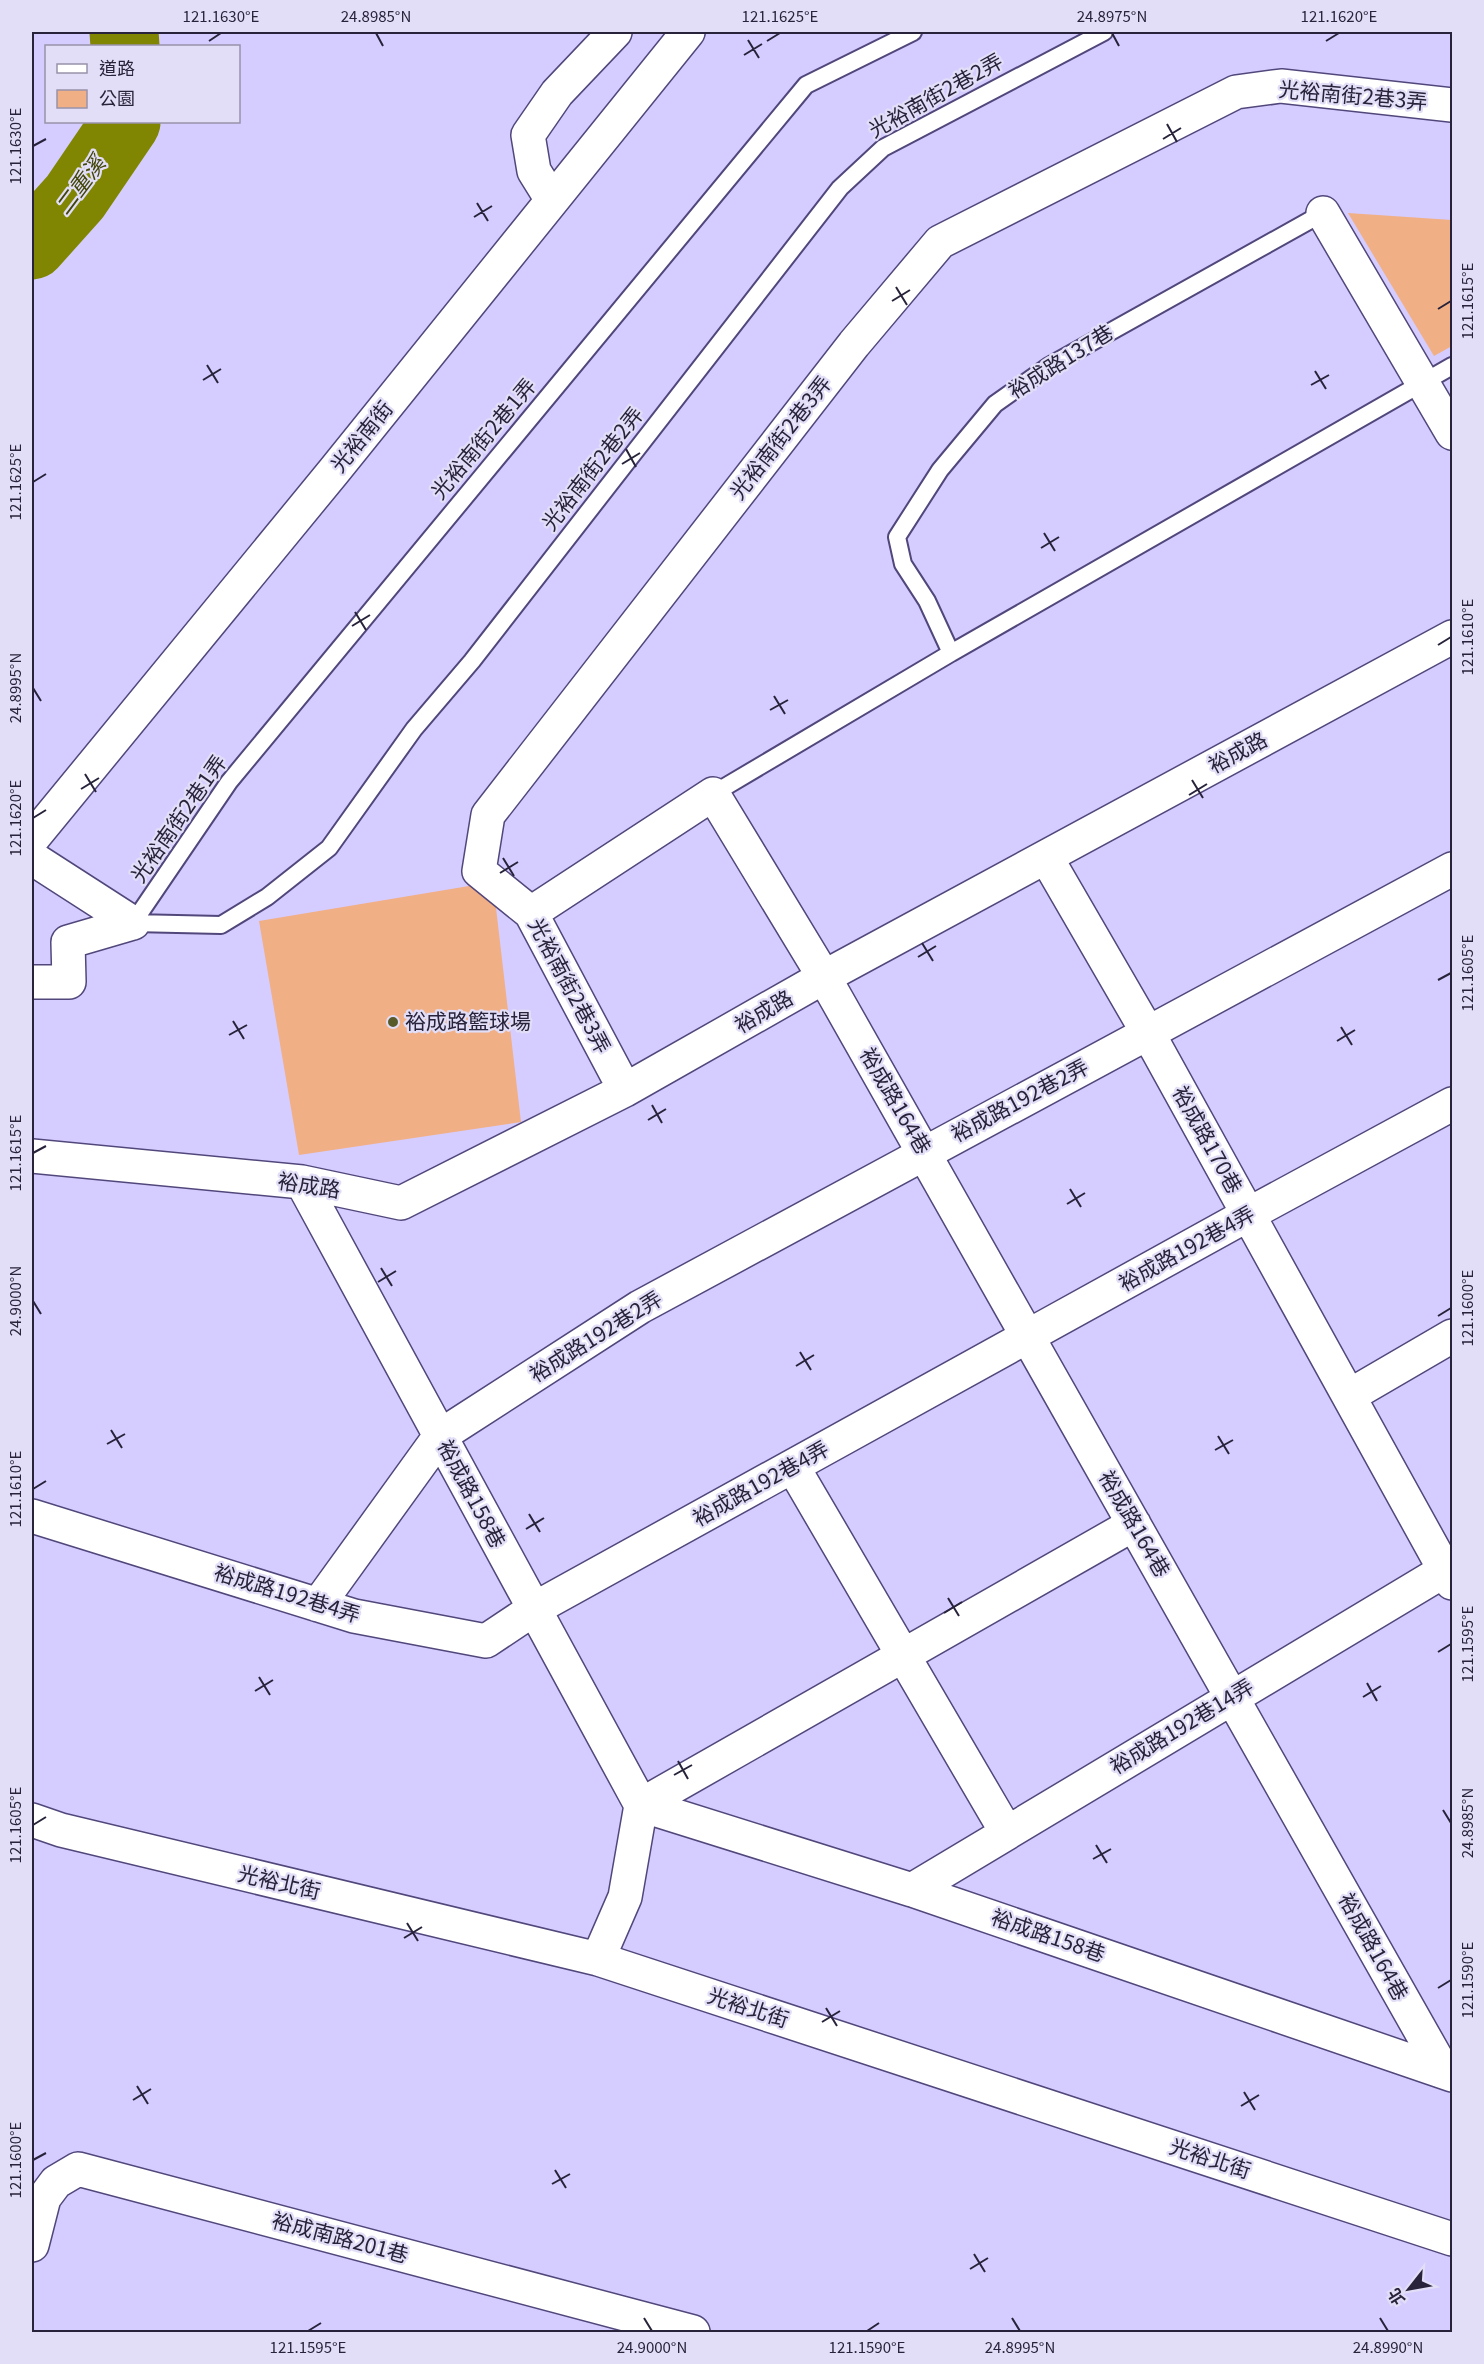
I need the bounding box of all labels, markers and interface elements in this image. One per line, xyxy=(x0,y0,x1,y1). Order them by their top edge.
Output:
text: 121.1630°E xyxy=(183,5,260,26)
text: 24.8985°N xyxy=(341,5,411,26)
text: 121.1625°E xyxy=(742,5,819,26)
text: 24.8975°N xyxy=(1077,5,1147,26)
text: 121.1620°E xyxy=(1301,5,1378,26)
legend xyxy=(45,45,240,123)
street label: 光裕南街2巷2弄 xyxy=(862,45,1008,144)
text: 道路 xyxy=(99,54,135,80)
street label: 光裕南街2巷3弄 xyxy=(1277,73,1429,115)
text: 公園 xyxy=(99,84,135,110)
text: 121.1630°E xyxy=(4,107,25,184)
water label: 二重溪 xyxy=(46,145,113,220)
text: 121.1615°E xyxy=(1456,262,1477,339)
street label: 裕成路137巷 xyxy=(1002,316,1118,405)
street label: 光裕南街2巷3弄 xyxy=(722,369,837,505)
street label: 光裕南街2巷1弄 xyxy=(423,371,542,505)
street label: 光裕南街 xyxy=(322,394,399,478)
street label: 光裕南街2巷2弄 xyxy=(534,400,649,536)
text: 121.1625°E xyxy=(4,443,25,520)
text: 121.1610°E xyxy=(1456,598,1477,675)
text: 24.8995°N xyxy=(4,653,25,723)
street label: 裕成路 xyxy=(1202,723,1272,779)
street label: 光裕南街2巷1弄 xyxy=(122,748,232,888)
text: 121.1620°E xyxy=(4,779,25,856)
street label: 光裕南街2巷3弄 xyxy=(522,912,619,1058)
text: 121.1605°E xyxy=(1456,934,1477,1011)
street label: 裕成路 xyxy=(728,982,798,1039)
place label: 裕成路籃球場 xyxy=(405,1005,531,1035)
marker: 裕成路籃球場 xyxy=(386,1015,400,1029)
street label: 裕成路164巷 xyxy=(854,1041,939,1159)
street label: 裕成路192巷2弄 xyxy=(945,1050,1093,1148)
street label: 裕成路170巷 xyxy=(1167,1080,1251,1198)
text: 121.1615°E xyxy=(4,1114,25,1191)
street label: 裕成路 xyxy=(276,1164,343,1204)
street label: 裕成路192巷4弄 xyxy=(1112,1197,1260,1297)
text: 24.9000°N xyxy=(4,1266,25,1336)
text: 121.1600°E xyxy=(1456,1269,1477,1346)
street label: 裕成路192巷2弄 xyxy=(523,1282,667,1388)
street label: 裕成路192巷4弄 xyxy=(686,1432,834,1532)
street label: 裕成路158巷 xyxy=(432,1433,514,1553)
text: 121.1610°E xyxy=(4,1450,25,1527)
street label: 裕成路164巷 xyxy=(1093,1464,1178,1582)
street label: 裕成路192巷4弄 xyxy=(211,1556,364,1629)
text: 121.1595°E xyxy=(1456,1605,1477,1682)
street label: 裕成路192巷14弄 xyxy=(1103,1670,1259,1780)
text: 121.1605°E xyxy=(4,1786,25,1863)
text: 24.8985°N xyxy=(1456,1788,1477,1858)
street label: 光裕北街 xyxy=(235,1857,324,1905)
street label: 裕成路164巷 xyxy=(1333,1887,1417,2005)
street label: 裕成路158巷 xyxy=(988,1901,1110,1968)
text: 121.1590°E xyxy=(1456,1941,1477,2018)
street label: 光裕北街 xyxy=(704,1979,793,2033)
text: 121.1600°E xyxy=(4,2121,25,2198)
street label: 光裕北街 xyxy=(1166,2130,1255,2184)
street label: 裕成南路201巷 xyxy=(269,2203,412,2269)
north arrow xyxy=(1379,2259,1439,2319)
text: 北 xyxy=(1381,2284,1410,2310)
text: 121.1595°E xyxy=(270,2336,347,2357)
text: 24.9000°N xyxy=(617,2336,687,2357)
text: 121.1590°E xyxy=(829,2336,906,2357)
text: 24.8995°N xyxy=(985,2336,1055,2357)
text: 24.8990°N xyxy=(1353,2336,1423,2357)

